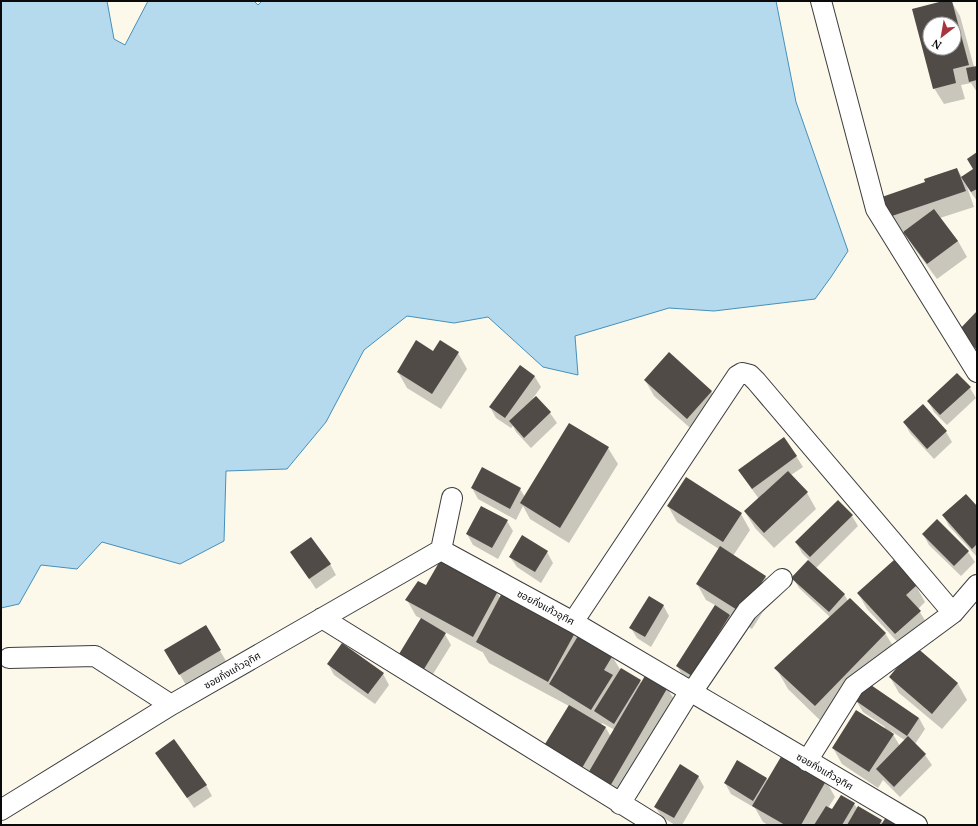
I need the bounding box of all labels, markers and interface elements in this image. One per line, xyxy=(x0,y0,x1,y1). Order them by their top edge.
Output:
north arrow xyxy=(922,16,962,56)
text: N xyxy=(929,36,944,54)
street label: ซอยกิ่งแก้วอุทิศ xyxy=(515,586,577,628)
street label: ซอยกิ่งแก้วอุทิศ xyxy=(201,648,263,692)
street label: ซอยกิ่งแก้วอุทิศ xyxy=(794,749,856,793)

